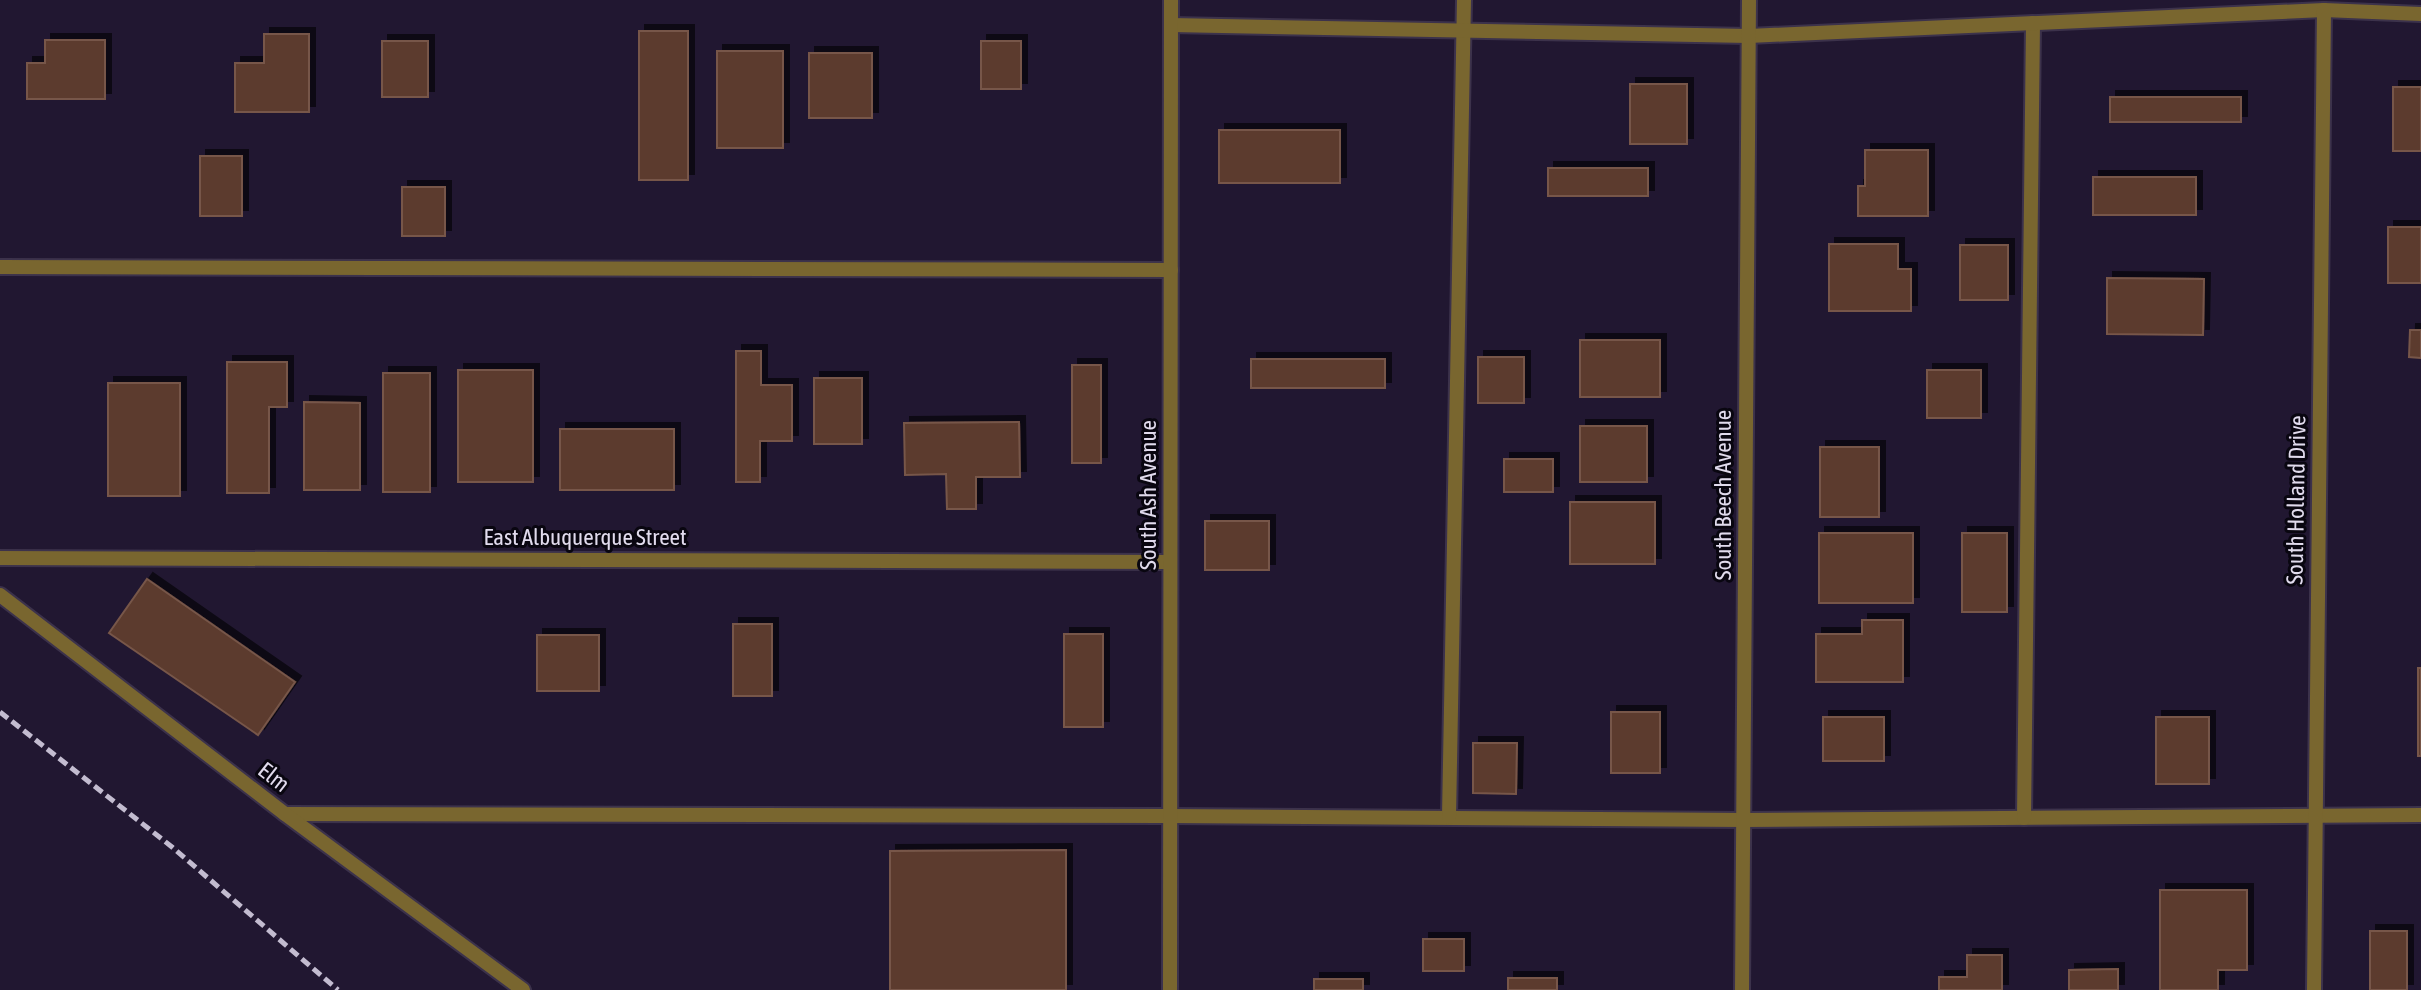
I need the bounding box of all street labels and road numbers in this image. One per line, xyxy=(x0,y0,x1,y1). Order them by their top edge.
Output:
street label: South Beech Avenue xyxy=(1710,410,1736,580)
street label: South Holland Drive xyxy=(2282,415,2310,585)
street label: South Ash Avenue xyxy=(1135,420,1161,570)
street label: East Albuquerque Street xyxy=(483,524,687,550)
street label: Elm xyxy=(253,757,295,797)

